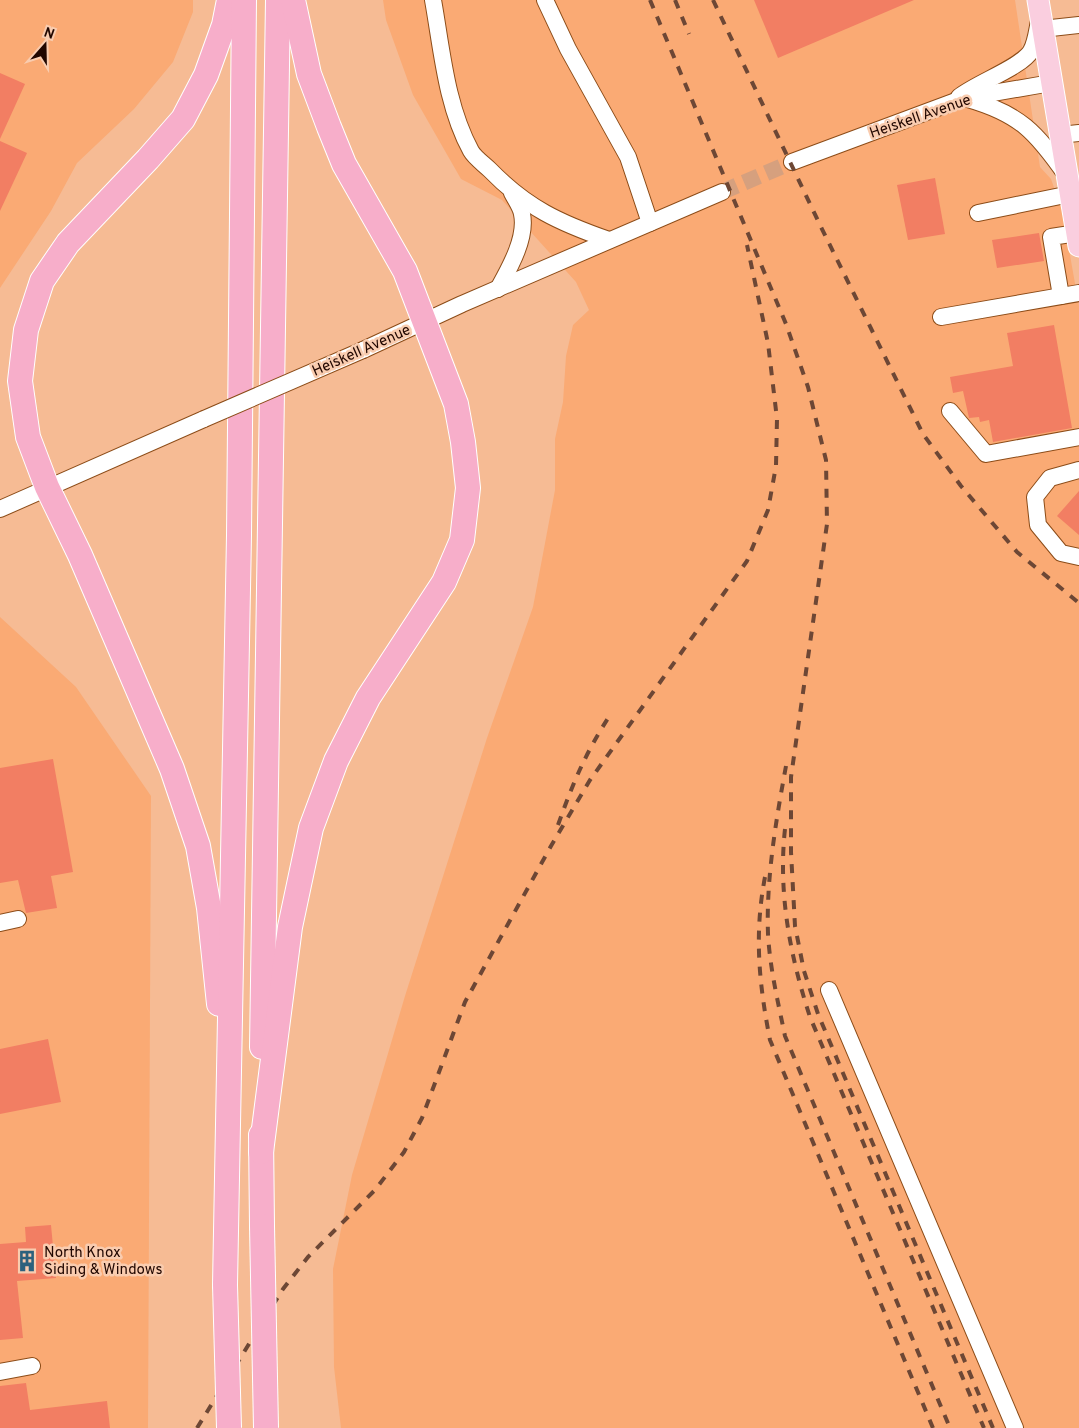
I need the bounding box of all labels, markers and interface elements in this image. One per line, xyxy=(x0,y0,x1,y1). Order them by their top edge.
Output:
north arrow xyxy=(20,20,70,70)
text: N xyxy=(41,24,57,44)
street label: Heiskell Avenue xyxy=(867,91,974,144)
street label: Heiskell Avenue xyxy=(309,321,414,382)
place label: North Knox Siding & Windows xyxy=(44,1244,162,1280)
building icon: North Knox Siding & Windows xyxy=(14,1248,40,1274)

